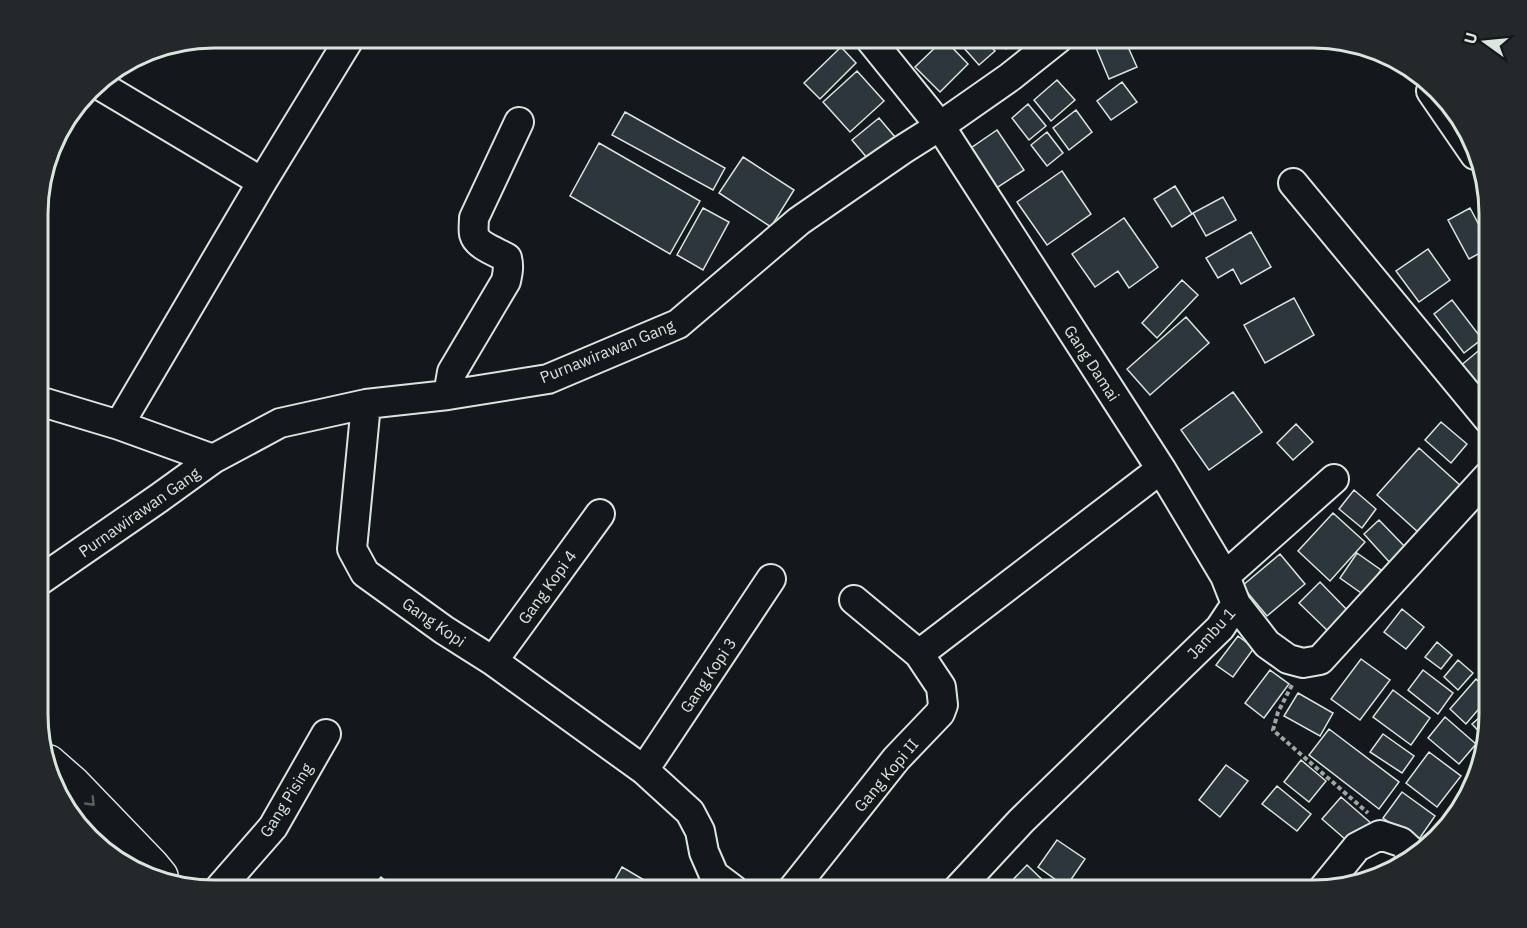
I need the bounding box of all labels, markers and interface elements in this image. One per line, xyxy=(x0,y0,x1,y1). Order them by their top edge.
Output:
north arrow xyxy=(1455,12,1515,72)
text: U xyxy=(1459,30,1482,46)
street label: Purnawirawan Gang xyxy=(537,315,678,387)
street label: Gang Damai xyxy=(1060,321,1124,405)
street label: Purnawirawan Gang xyxy=(74,462,204,561)
street label: Gang Kopi 4 xyxy=(514,546,580,628)
street label: Gang Kopi xyxy=(398,593,470,651)
street label: Jambu 1 xyxy=(1183,603,1239,663)
street label: Gang Kopi 3 xyxy=(676,634,740,716)
street label: Gang Kopi II xyxy=(850,734,922,816)
street label: Gang Pising xyxy=(255,759,317,841)
one-way arrow xyxy=(84,795,95,806)

